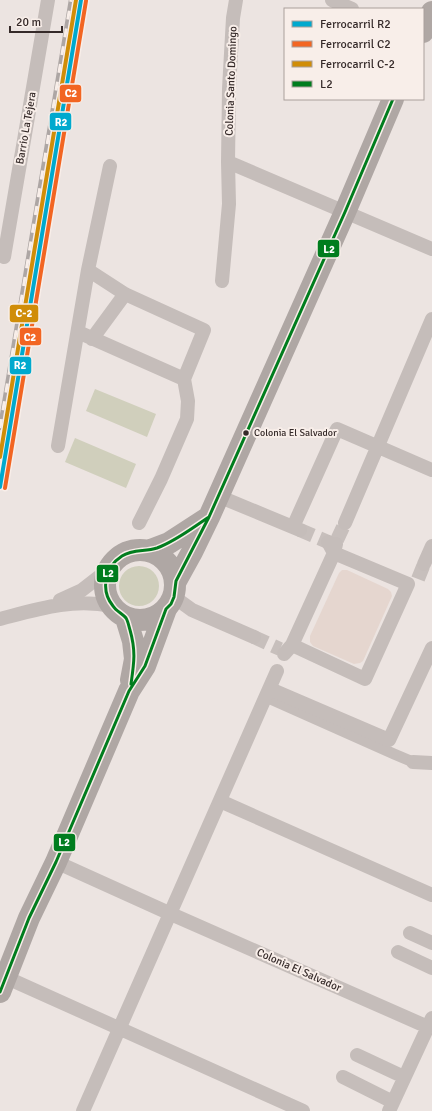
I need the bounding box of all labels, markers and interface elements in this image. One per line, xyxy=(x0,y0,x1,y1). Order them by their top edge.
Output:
scale bar xyxy=(10,8,62,34)
legend xyxy=(284,8,424,100)
text: 20 m xyxy=(16,15,41,30)
text: Ferrocarril R2 xyxy=(320,17,391,32)
street label: Colonia Santo Domingo xyxy=(223,26,239,136)
text: Ferrocarril C2 xyxy=(320,37,391,52)
text: Ferrocarril C-2 xyxy=(320,57,395,72)
text: L2 xyxy=(320,77,333,92)
line badge: C2 xyxy=(59,84,82,103)
text: C2 xyxy=(65,87,77,100)
street label: Barrio La Tejera xyxy=(13,90,39,165)
line badge: R2 xyxy=(49,112,72,131)
text: R2 xyxy=(55,116,67,129)
line badge: L2 xyxy=(317,239,340,258)
text: L2 xyxy=(323,243,335,256)
line badge: C-2 xyxy=(9,304,39,323)
text: C-2 xyxy=(16,307,32,320)
line badge: C2 xyxy=(19,327,42,346)
text: C2 xyxy=(24,331,36,344)
line badge: R2 xyxy=(9,356,32,375)
text: R2 xyxy=(14,359,26,372)
place label: Colonia El Salvador xyxy=(254,427,337,439)
marker: Colonia El Salvador xyxy=(241,428,251,438)
line badge: L2 xyxy=(96,564,119,583)
text: L2 xyxy=(102,567,114,580)
line badge: L2 xyxy=(53,833,76,852)
text: L2 xyxy=(58,836,70,849)
street label: Colonia El Salvador xyxy=(255,946,343,994)

